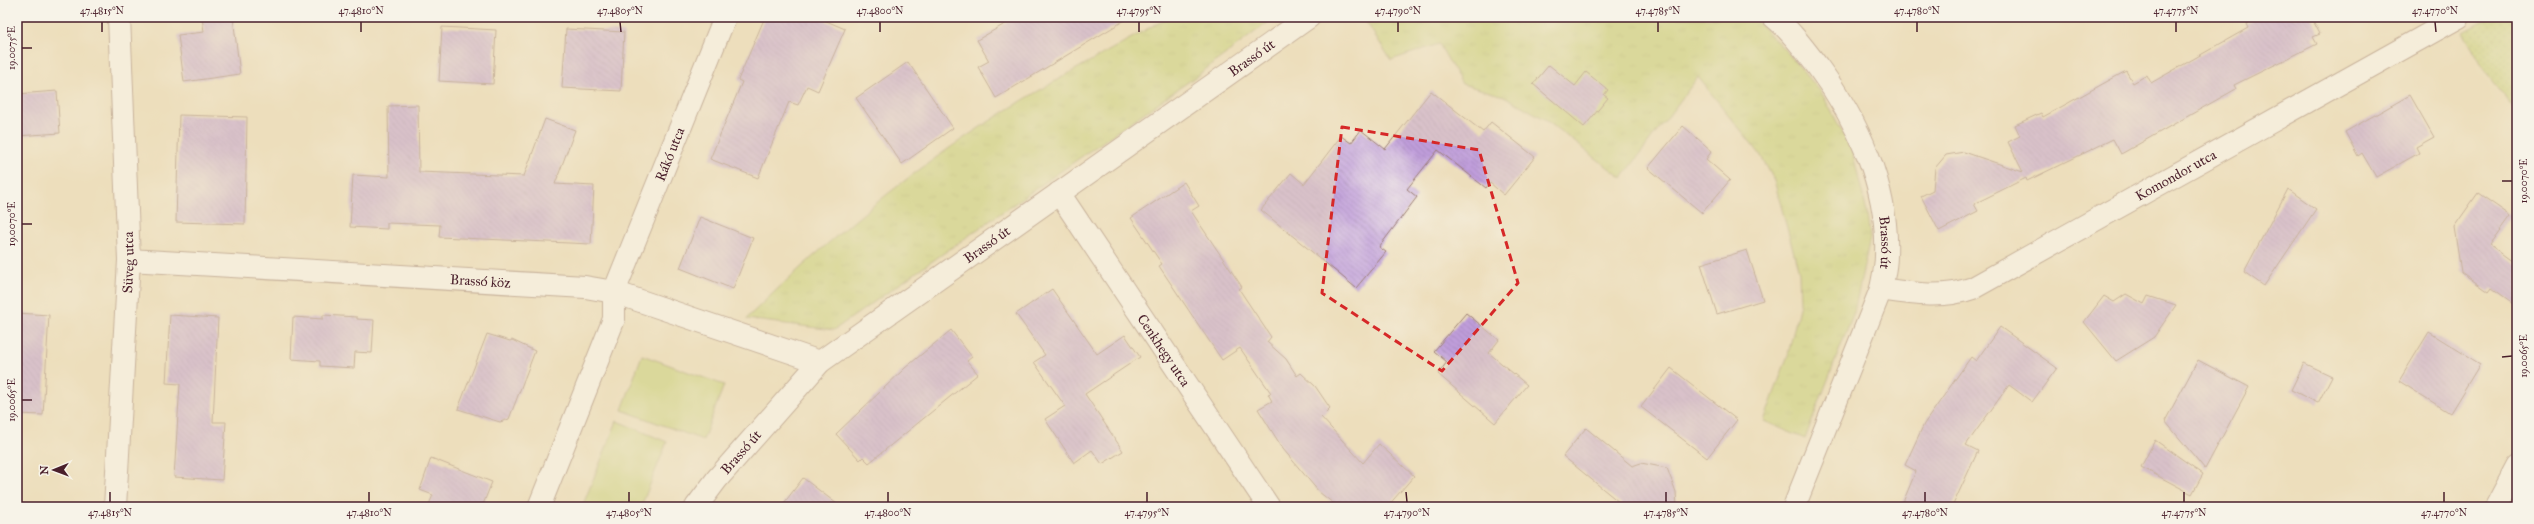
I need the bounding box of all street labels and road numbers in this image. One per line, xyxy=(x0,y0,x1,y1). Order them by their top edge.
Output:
street label: Brassó út xyxy=(1225,35,1278,80)
street label: Rákó utca xyxy=(651,125,688,184)
street label: Komondor utca xyxy=(2132,146,2219,204)
street label: Brassó út xyxy=(1876,215,1895,270)
street label: Brassó út xyxy=(960,222,1013,267)
street label: Süveg utca xyxy=(119,231,138,294)
street label: Brassó köz xyxy=(450,271,512,291)
street label: Cenkhegy utca xyxy=(1134,311,1194,390)
street label: Brassó út xyxy=(717,426,765,478)

